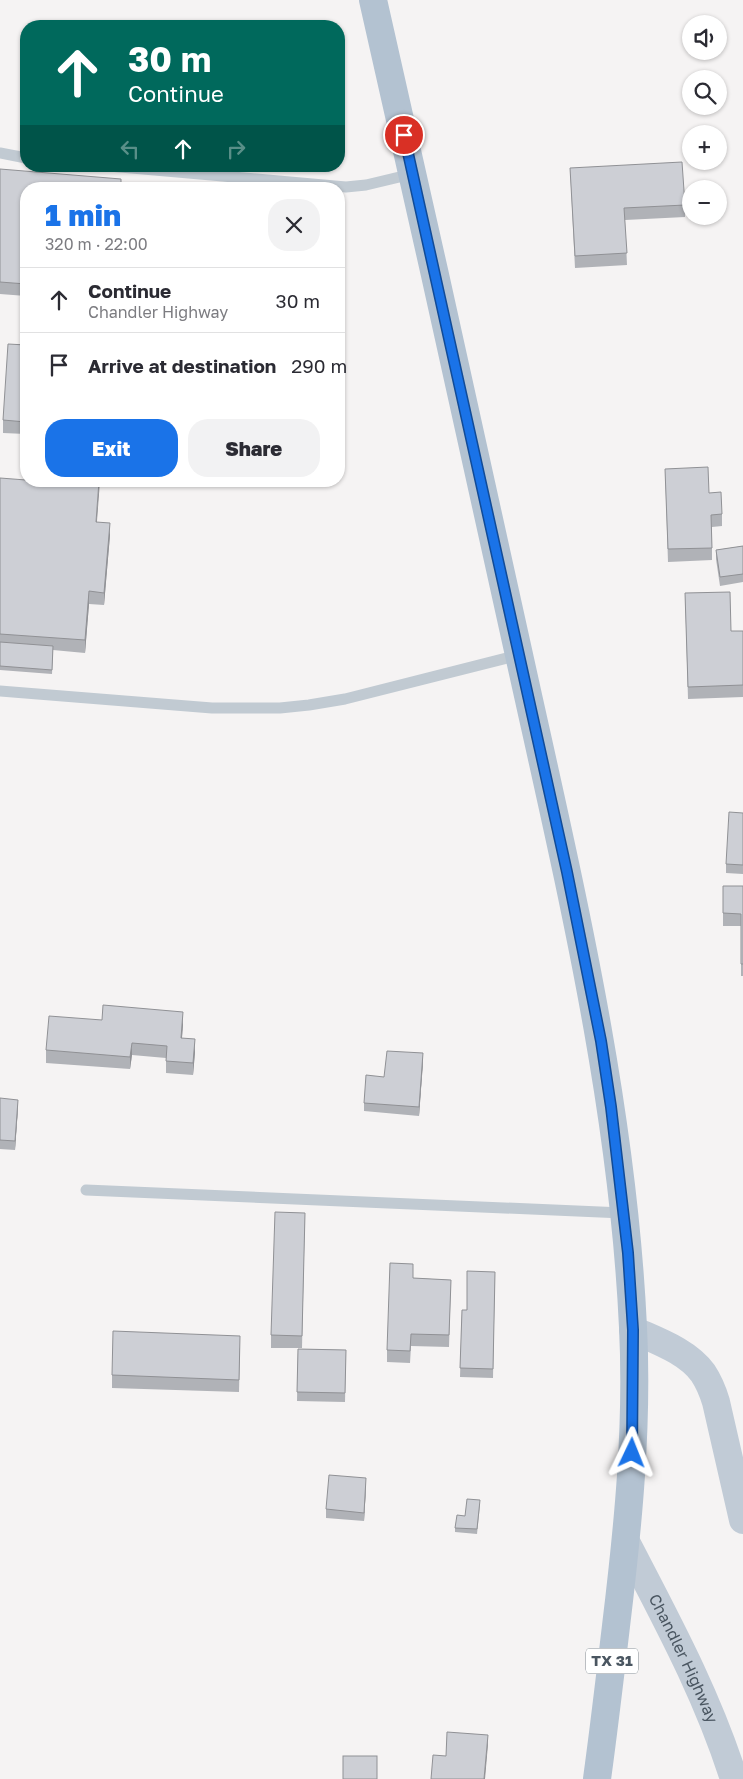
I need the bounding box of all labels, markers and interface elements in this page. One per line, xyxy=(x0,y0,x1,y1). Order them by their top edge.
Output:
map controls xyxy=(682,15,727,225)
button: sound xyxy=(682,15,727,60)
text: 30 m xyxy=(128,38,211,80)
icon: ahead xyxy=(45,40,110,105)
button: search xyxy=(682,70,727,115)
text: Continue xyxy=(128,80,224,107)
pin xyxy=(383,114,425,156)
icon: arrive xyxy=(390,121,418,149)
button: + xyxy=(682,125,727,170)
icon: left xyxy=(116,135,144,163)
icon: ahead xyxy=(169,135,197,163)
icon: right xyxy=(222,135,250,163)
button: − xyxy=(682,180,727,225)
text: 1 min xyxy=(45,197,121,233)
button: close xyxy=(268,199,320,251)
text: 320 m · 22:00 xyxy=(45,234,148,254)
text: Continue xyxy=(88,279,171,302)
icon: ahead xyxy=(45,286,73,314)
text: 30 m xyxy=(276,289,320,312)
text: Chandler Highway xyxy=(88,302,228,322)
icon: arrive xyxy=(45,351,73,379)
text: Arrive at destination xyxy=(88,354,276,377)
text: 290 m xyxy=(291,354,347,377)
button: Exit xyxy=(45,419,178,477)
button: Share xyxy=(188,419,320,477)
position arrow xyxy=(605,1426,657,1478)
street label: Chandler Highway xyxy=(645,1590,723,1726)
road number: TX 31 xyxy=(586,1648,638,1674)

